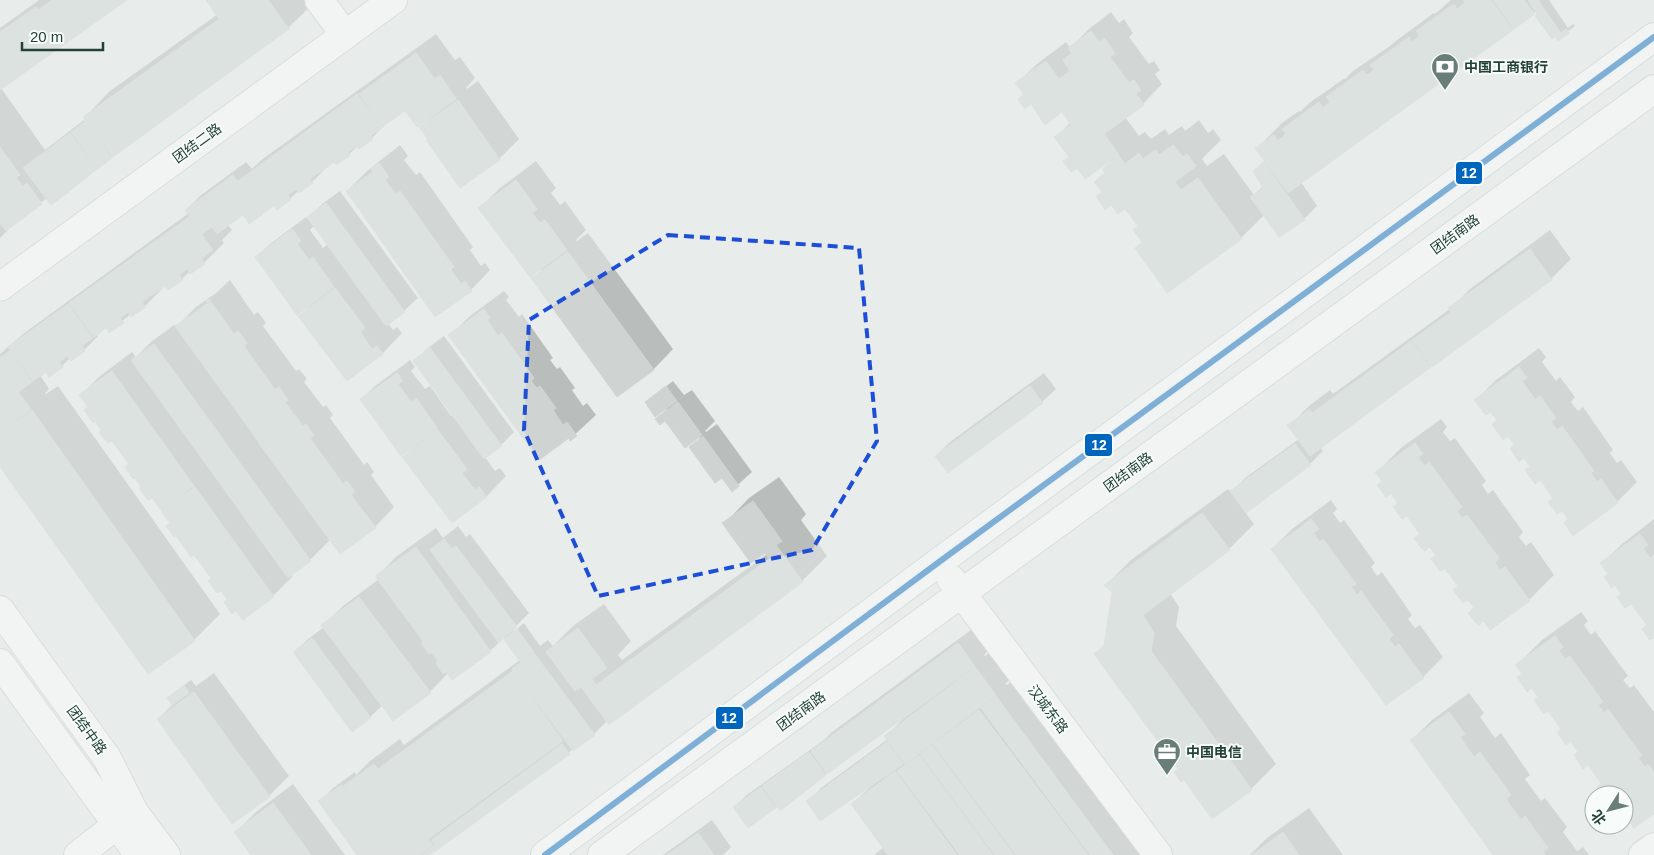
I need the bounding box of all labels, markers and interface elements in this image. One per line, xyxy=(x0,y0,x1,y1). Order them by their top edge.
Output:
scale bar xyxy=(22,20,104,52)
text: 20 m xyxy=(30,28,63,45)
bank icon: 中国工商银行 xyxy=(1430,52,1460,91)
place label: 中国工商银行 xyxy=(1464,59,1548,75)
street label: 团结二路 xyxy=(170,120,224,166)
line badge: 12 xyxy=(1455,161,1483,185)
text: 12 xyxy=(1461,165,1477,181)
street label: 团结南路 xyxy=(1428,211,1482,257)
line badge: 12 xyxy=(1084,433,1113,457)
text: 12 xyxy=(1091,437,1107,453)
street label: 团结南路 xyxy=(1101,449,1155,495)
street label: 汉城东路 xyxy=(1025,682,1071,736)
street label: 团结南路 xyxy=(774,688,828,734)
street label: 团结中路 xyxy=(64,703,110,757)
line badge: 12 xyxy=(715,706,744,730)
text: 12 xyxy=(721,710,737,726)
office icon: 中国电信 xyxy=(1152,737,1182,776)
place label: 中国电信 xyxy=(1186,744,1242,760)
north arrow xyxy=(1584,785,1634,835)
text: 北 xyxy=(1588,807,1609,828)

